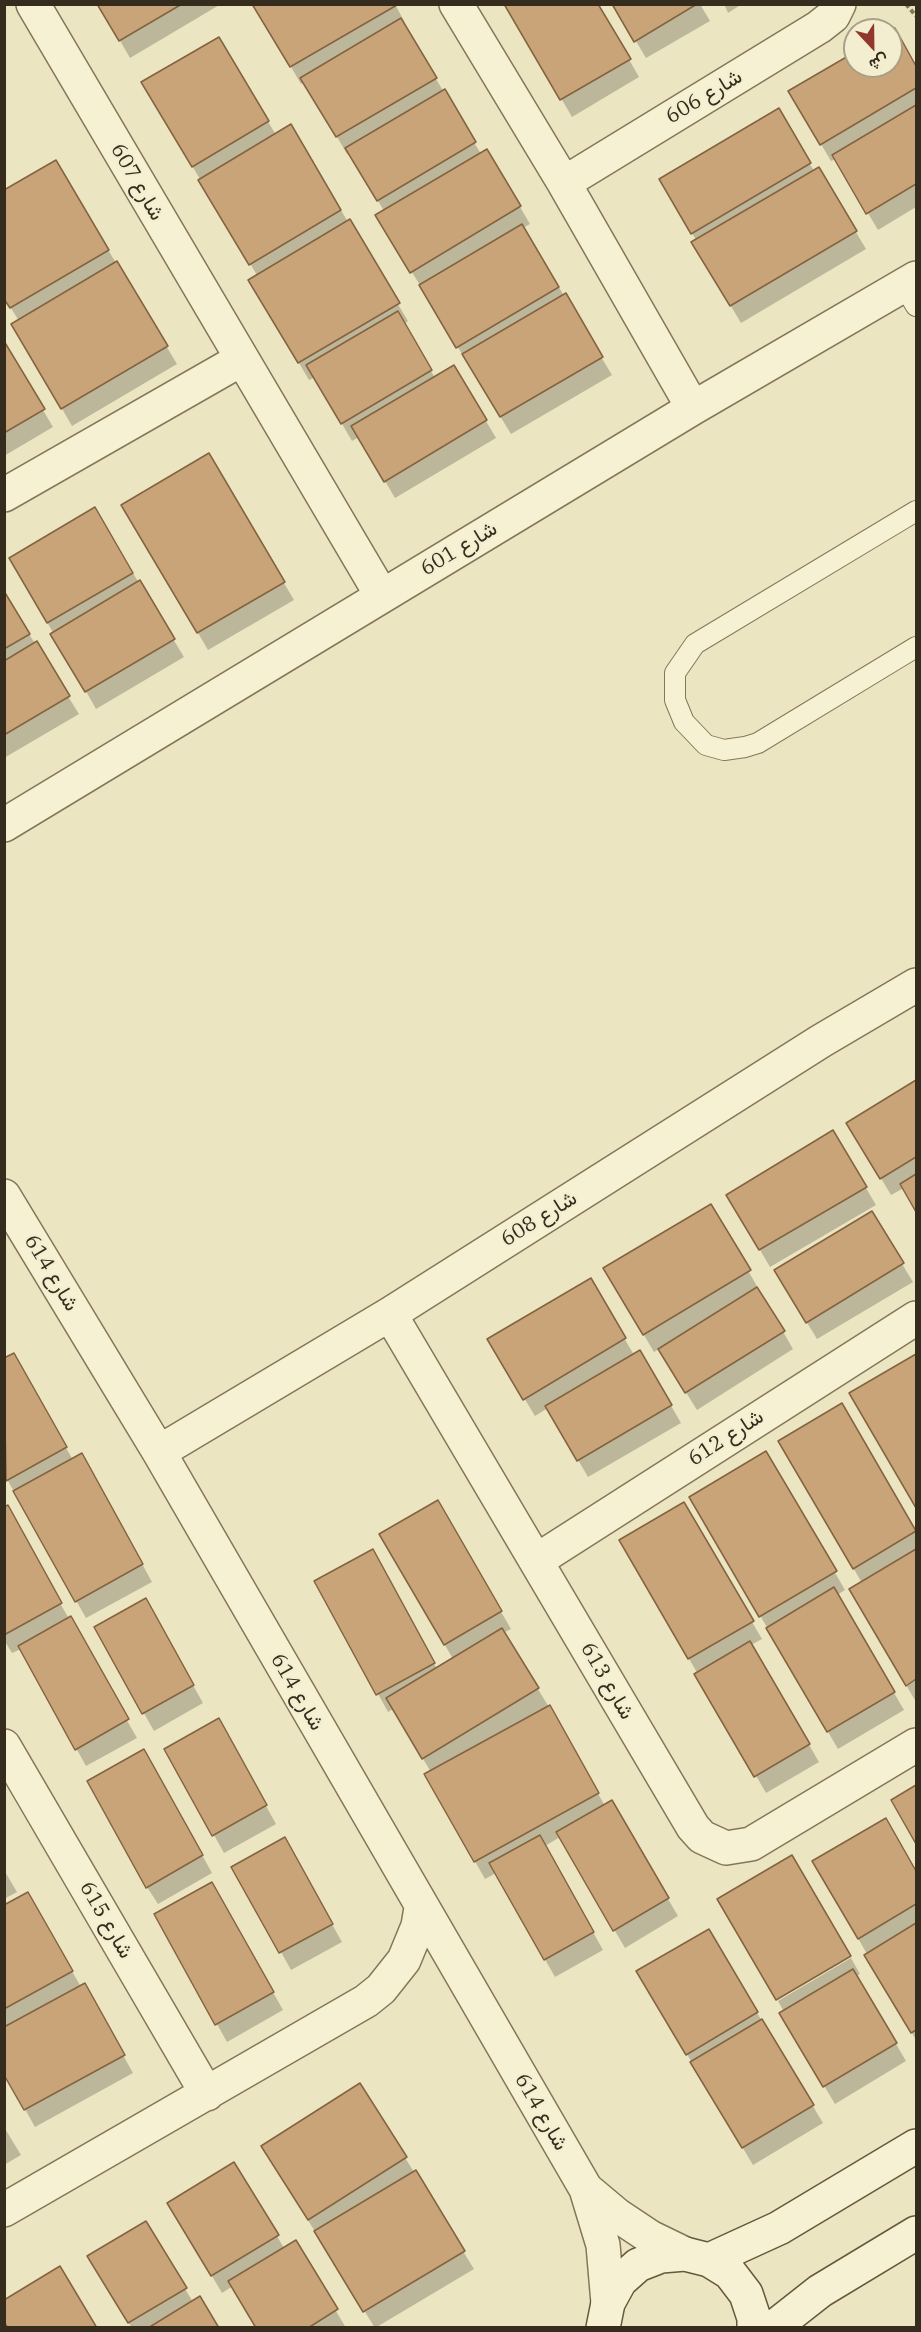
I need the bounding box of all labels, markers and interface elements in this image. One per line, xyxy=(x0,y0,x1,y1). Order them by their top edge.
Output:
north arrow xyxy=(843,18,903,78)
text: ش xyxy=(866,50,892,76)
street label: شارع 606 xyxy=(661,64,747,130)
street label: شارع 607 xyxy=(105,139,169,225)
street label: شارع 601 xyxy=(416,516,502,582)
street label: شارع 608 xyxy=(496,1186,582,1252)
street label: شارع 614 xyxy=(18,1230,84,1316)
street label: شارع 612 xyxy=(684,1404,768,1472)
street label: شارع 613 xyxy=(575,1638,639,1724)
street label: شارع 614 xyxy=(265,1649,329,1735)
street label: شارع 615 xyxy=(74,1877,138,1963)
street label: شارع 614 xyxy=(509,2069,573,2155)

